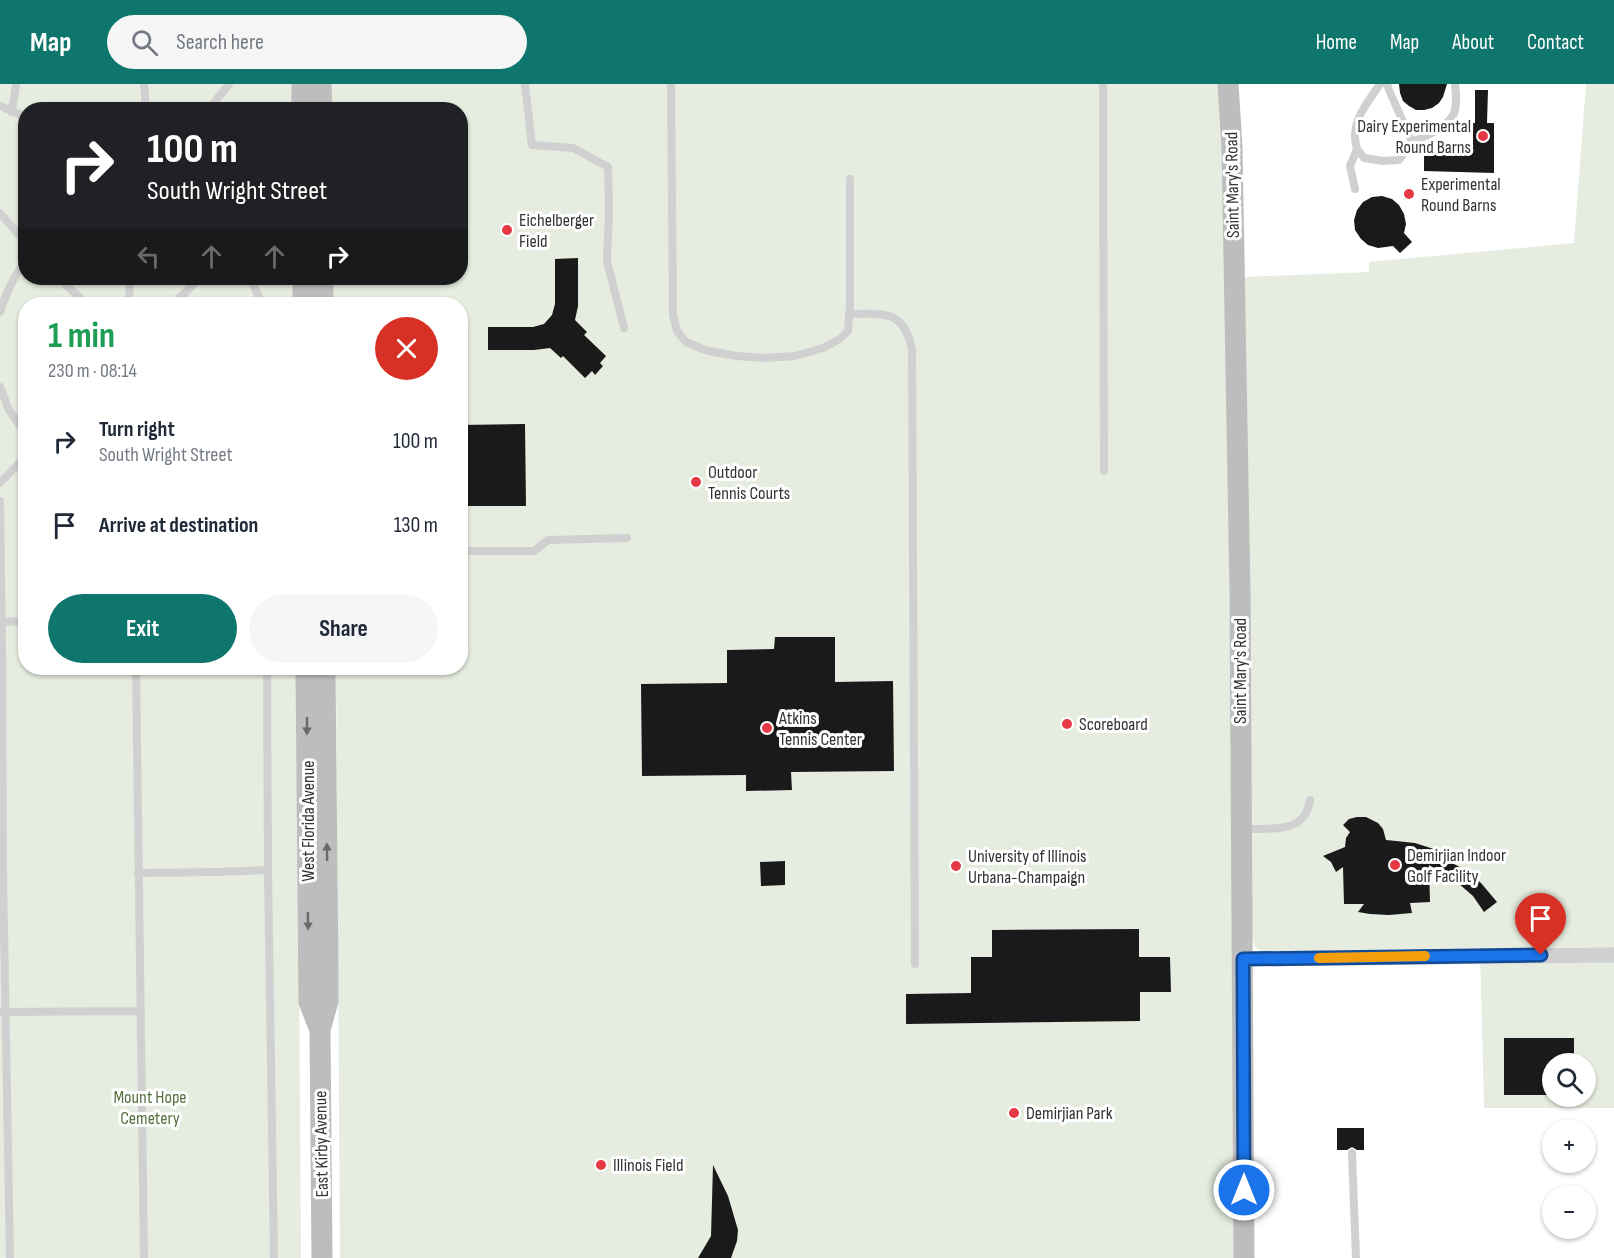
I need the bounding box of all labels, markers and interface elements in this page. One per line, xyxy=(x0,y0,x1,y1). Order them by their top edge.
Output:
search box xyxy=(107,15,527,69)
text: Map xyxy=(30,26,71,59)
icon: search xyxy=(128,26,161,59)
text: Search here xyxy=(176,29,264,56)
text: Home xyxy=(1316,30,1357,55)
text: Map xyxy=(1390,30,1419,55)
text: About xyxy=(1452,30,1494,55)
text: Contact xyxy=(1527,30,1584,55)
place label: Dairy Experimental Round Barns xyxy=(1357,116,1471,158)
text: 100 m xyxy=(147,124,238,175)
icon: right xyxy=(48,126,126,204)
marker: Dairy Experimental Round Barns xyxy=(1476,129,1490,143)
street label: Saint Mary's Road xyxy=(1221,132,1244,238)
place label: Experimental Round Barns xyxy=(1421,174,1501,216)
text: South Wright Street xyxy=(147,175,327,207)
marker: Experimental Round Barns xyxy=(1402,187,1416,201)
place label: Eichelberger Field xyxy=(519,210,594,252)
marker: Eichelberger Field xyxy=(500,223,514,237)
icon: left xyxy=(132,240,165,273)
icon: ahead xyxy=(195,240,228,273)
icon: ahead xyxy=(258,240,291,273)
icon: right xyxy=(321,240,354,273)
text: 1 min xyxy=(48,315,115,358)
button: close xyxy=(375,317,438,380)
text: 230 m · 08:14 xyxy=(48,359,137,383)
text: Turn right xyxy=(99,416,175,443)
icon: right xyxy=(48,425,81,458)
text: 100 m xyxy=(393,428,438,455)
text: South Wright Street xyxy=(99,443,232,467)
place label: Outdoor Tennis Courts xyxy=(708,462,790,504)
marker: Outdoor Tennis Courts xyxy=(689,475,703,489)
icon: arrive xyxy=(48,509,81,542)
text: Arrive at destination xyxy=(99,512,258,539)
text: 130 m xyxy=(394,512,438,539)
button: Exit xyxy=(48,594,237,663)
button: Share xyxy=(249,594,438,663)
street label: Saint Mary's Road xyxy=(1230,618,1251,724)
place label: Atkins Tennis Center xyxy=(778,708,862,750)
place label: Scoreboard xyxy=(1079,714,1148,735)
one-way arrow xyxy=(302,716,312,735)
marker: Scoreboard xyxy=(1060,717,1074,731)
marker: Atkins Tennis Center xyxy=(760,721,774,735)
street label: West Florida Avenue xyxy=(298,761,319,881)
one-way arrow xyxy=(322,843,332,862)
place label: Demirjian Indoor Golf Facility xyxy=(1407,845,1506,887)
place label: University of Illinois Urbana-Champaign xyxy=(968,846,1087,888)
marker: Demirjian Indoor Golf Facility xyxy=(1388,858,1402,872)
marker: University of Illinois Urbana-Champaign xyxy=(949,859,963,873)
pin xyxy=(1515,893,1566,955)
icon: arrive xyxy=(1524,902,1557,935)
one-way arrow xyxy=(304,911,313,930)
map controls xyxy=(1542,1053,1596,1239)
button: search xyxy=(1542,1053,1596,1107)
park label: Mount Hope Cemetery xyxy=(113,1087,187,1129)
street label: East Kirby Avenue xyxy=(310,1090,333,1198)
place label: Demirjian Park xyxy=(1026,1103,1113,1124)
marker: Demirjian Park xyxy=(1007,1106,1021,1120)
button: + xyxy=(1542,1119,1596,1173)
place label: Illinois Field xyxy=(613,1155,683,1176)
marker: Illinois Field xyxy=(594,1158,608,1172)
position arrow xyxy=(1212,1158,1276,1222)
button: − xyxy=(1542,1185,1596,1239)

